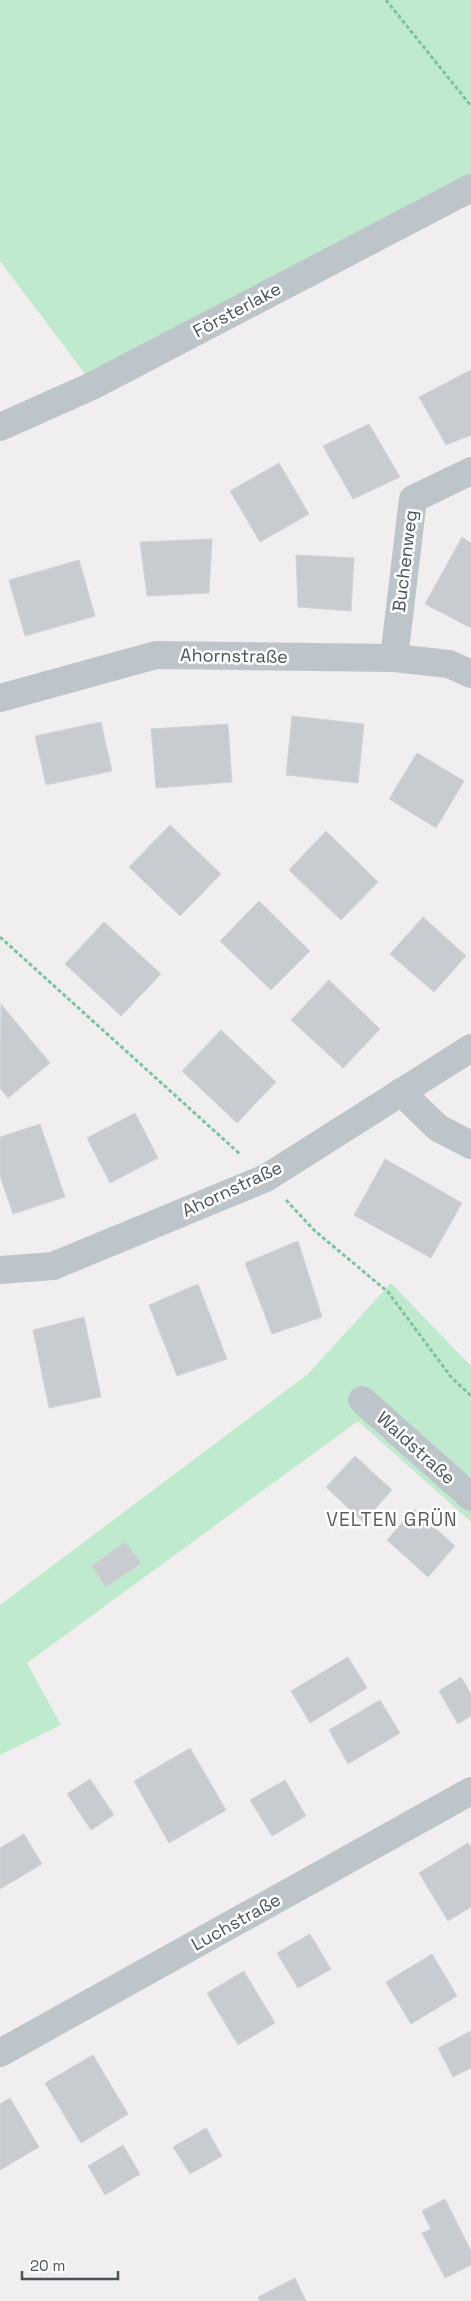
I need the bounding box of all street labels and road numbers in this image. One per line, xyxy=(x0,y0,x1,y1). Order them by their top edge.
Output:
street label: Försterlake xyxy=(189,277,285,342)
street label: Buchenweg xyxy=(387,509,422,613)
street label: Ahornstraße xyxy=(180,643,288,668)
street label: Ahornstraße xyxy=(178,1155,285,1222)
street label: Waldstraße xyxy=(372,1406,461,1489)
street label: Luchstraße xyxy=(187,1888,285,1956)

